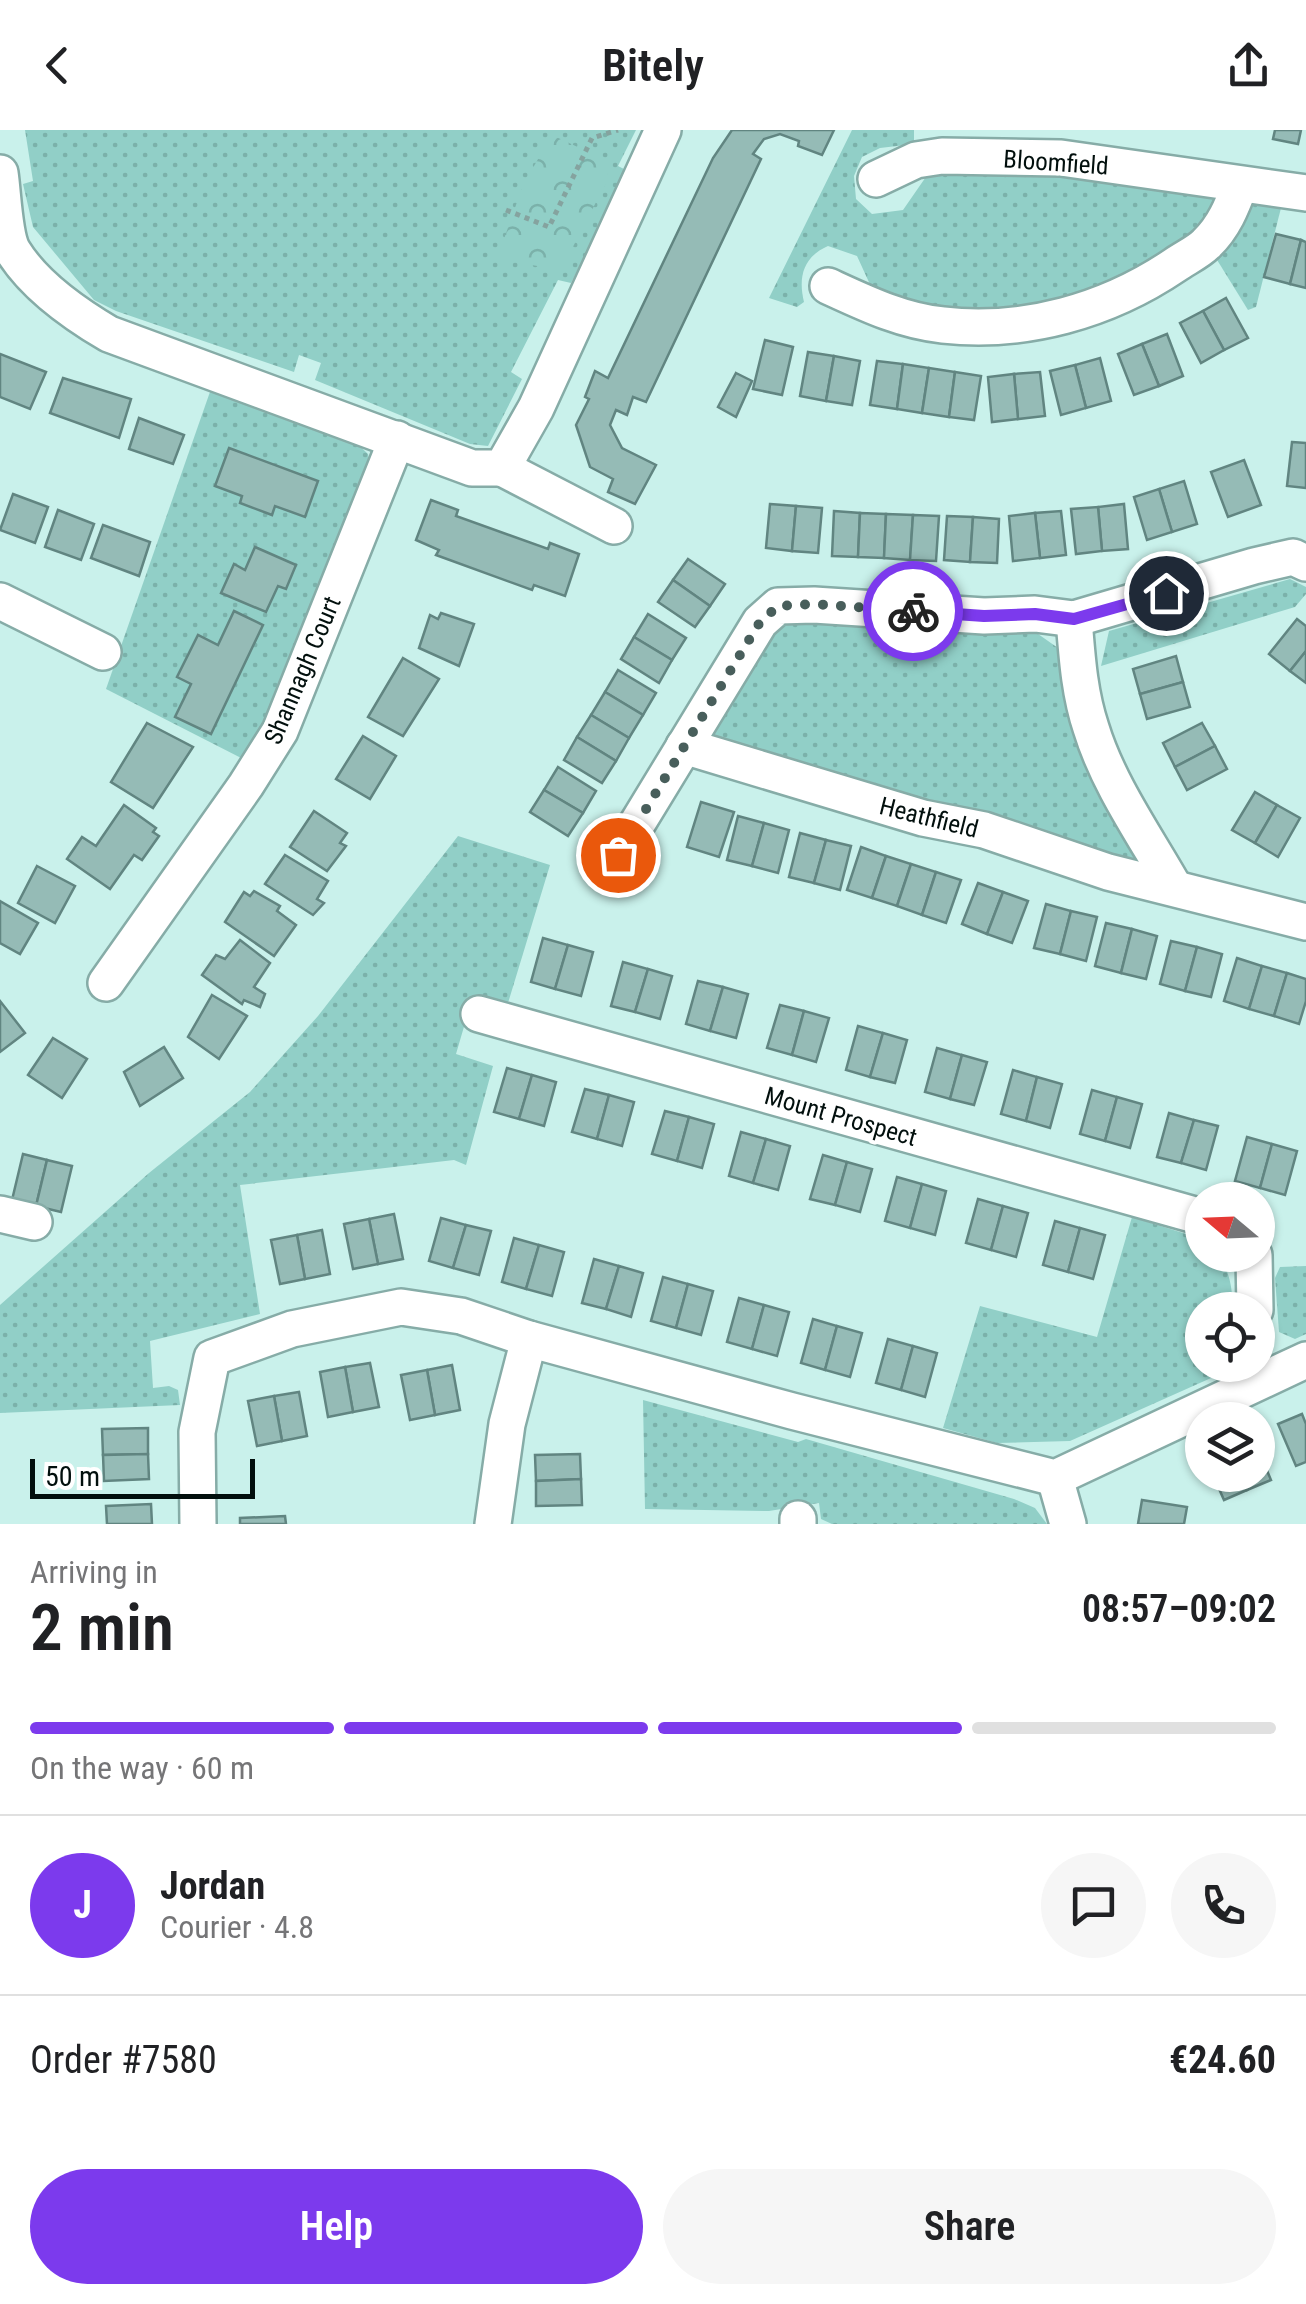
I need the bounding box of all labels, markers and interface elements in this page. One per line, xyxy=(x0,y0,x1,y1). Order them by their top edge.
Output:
icon: back xyxy=(30,38,85,93)
icon: share xyxy=(1221,38,1276,93)
text: Bitely xyxy=(602,39,704,92)
street label: Bloomfield xyxy=(1002,144,1110,181)
pin xyxy=(1124,551,1209,636)
courier xyxy=(863,561,963,661)
icon: home xyxy=(1139,566,1194,621)
icon: bike xyxy=(886,584,941,639)
street label: Shannagh Court xyxy=(258,592,347,748)
street label: Heathfield xyxy=(876,791,981,844)
pin xyxy=(576,813,661,898)
icon: bag xyxy=(591,828,646,883)
street label: Mount Prospect xyxy=(761,1081,920,1152)
north arrow xyxy=(1185,1182,1275,1272)
map controls xyxy=(1185,1182,1275,1492)
button: locate xyxy=(1185,1292,1275,1382)
button: layers xyxy=(1185,1402,1275,1492)
scale bar xyxy=(30,1454,255,1498)
text: 50 m xyxy=(45,1460,100,1493)
text: Arriving in xyxy=(30,1553,158,1591)
text: 08:57–09:02 xyxy=(1082,1587,1276,1631)
text: 2 min xyxy=(30,1590,174,1666)
text: On the way · 60 m xyxy=(30,1749,254,1787)
button: chat xyxy=(1041,1853,1146,1958)
button: phone xyxy=(1171,1853,1276,1958)
text: Jordan xyxy=(160,1864,265,1908)
text: J xyxy=(73,1883,92,1927)
text: Courier · 4.8 xyxy=(160,1908,314,1946)
text: Order #7580 xyxy=(30,2038,217,2082)
text: €24.60 xyxy=(1169,2038,1276,2082)
button: Help xyxy=(30,2169,643,2284)
button: Share xyxy=(663,2169,1276,2284)

